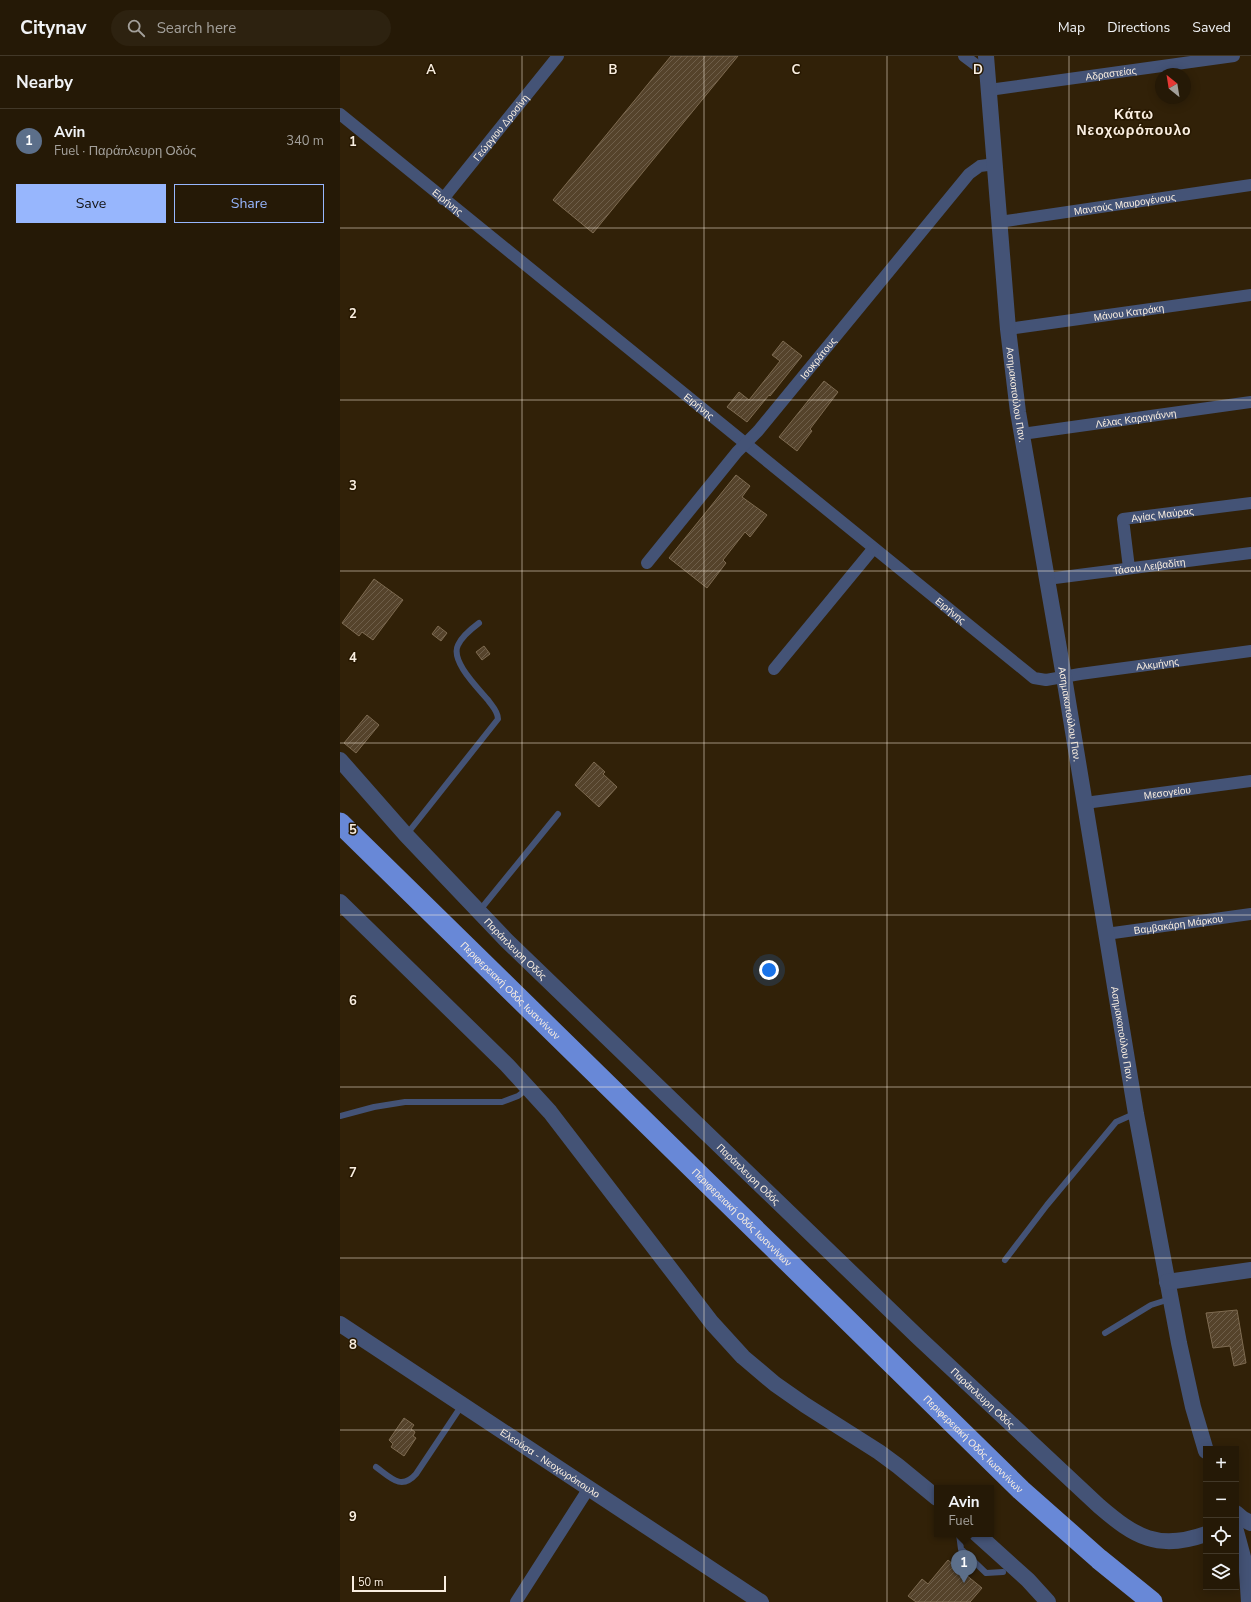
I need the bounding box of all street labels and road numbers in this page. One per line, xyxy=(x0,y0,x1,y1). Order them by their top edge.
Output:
street label: Αδραστείας xyxy=(1085,64,1137,85)
street label: Γεώργιου Δροσίνη xyxy=(470,92,533,164)
street label: Ειρήνης xyxy=(429,186,466,219)
street label: Μαντούς Μαυρογένους xyxy=(1073,190,1177,219)
street label: Μάνου Κατράκη xyxy=(1093,301,1165,325)
street label: Ισοκράτους xyxy=(797,335,840,383)
street label: Ασημακοπούλου Παν. xyxy=(1002,346,1029,443)
street label: Ειρήνης xyxy=(680,390,717,424)
street label: Λέλας Καραγιάννη xyxy=(1095,406,1177,432)
street label: Αγίας Μαύρας xyxy=(1130,504,1195,526)
street label: Τάσου Λειβαδίτη xyxy=(1112,555,1186,579)
street label: Ειρήνης xyxy=(932,594,968,628)
street label: Αλκμήνης xyxy=(1135,655,1180,674)
street label: Ασημακοπούλου Παν. xyxy=(1054,666,1084,763)
street label: Μεσογείου xyxy=(1143,783,1192,803)
street label: Βαμβακάρη Μάρκου xyxy=(1133,912,1224,938)
street label: Παράπλευρη Οδός xyxy=(481,915,550,984)
street label: Περιφερειακή Οδός Ιωαννίνων xyxy=(457,939,563,1043)
street label: Ασημακοπούλου Παν. xyxy=(1107,985,1136,1082)
street label: Παράπλευρη Οδός xyxy=(713,1141,783,1209)
street label: Περιφερειακή Οδός Ιωαννίνων xyxy=(689,1166,795,1270)
street label: Παράπλευρη Οδός xyxy=(947,1365,1018,1432)
street label: Περιφερειακή Οδός Ιωαννίνων xyxy=(920,1392,1026,1496)
street label: Ελεούσα - Νεοχωρόπουλο xyxy=(497,1426,603,1502)

